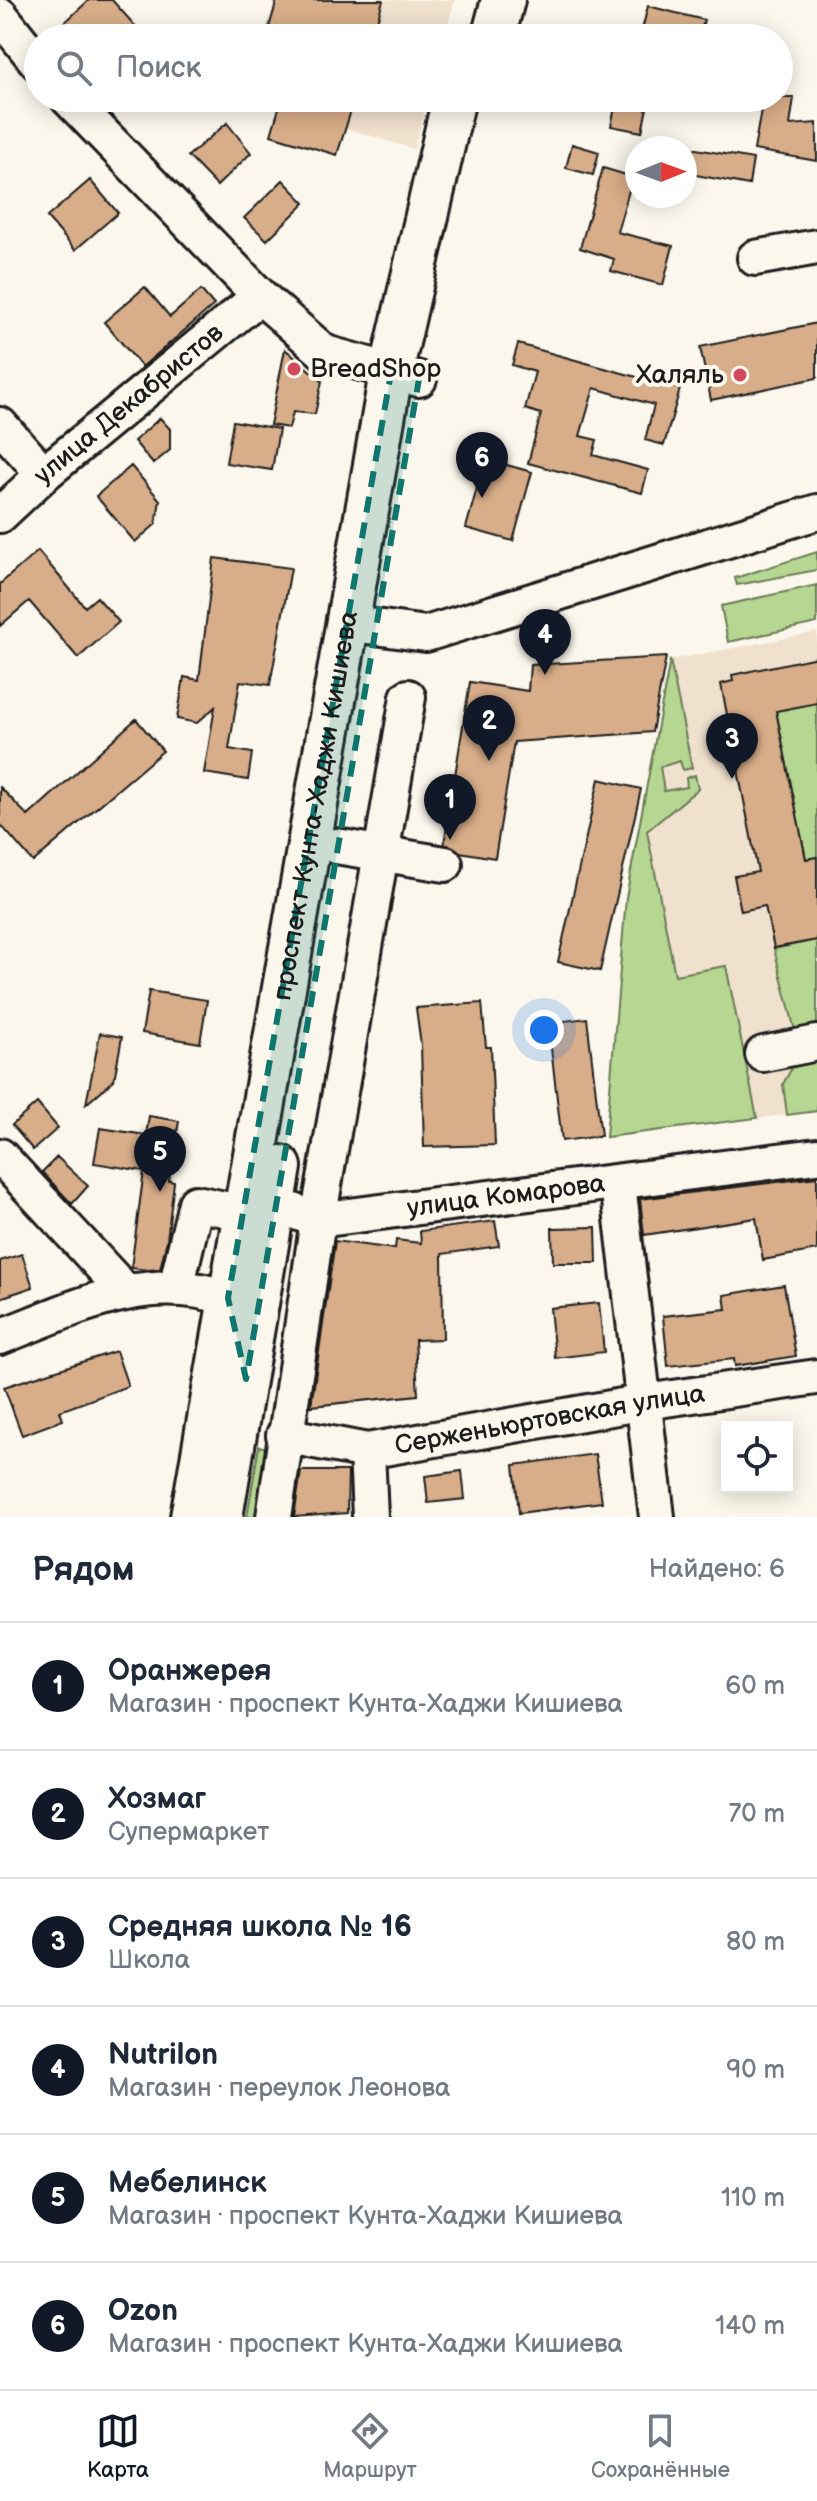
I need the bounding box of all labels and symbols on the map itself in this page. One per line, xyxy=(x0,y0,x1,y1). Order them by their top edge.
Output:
north arrow xyxy=(625,136,697,208)
street label: улица Декабристов xyxy=(28,317,230,491)
place label: BreadShop xyxy=(310,354,442,385)
marker: BreadShop xyxy=(285,360,303,378)
place label: Халяль xyxy=(636,360,724,391)
marker: Халяль xyxy=(731,366,749,384)
pin: 6 xyxy=(456,432,508,498)
street label: проспект Кунта-Хаджи Кишиева xyxy=(267,609,365,1003)
pin: 4 xyxy=(519,609,571,675)
pin: 2 xyxy=(463,695,515,761)
pin: 3 xyxy=(706,713,758,779)
pin: 1 xyxy=(424,774,476,840)
your location xyxy=(524,1010,564,1050)
pin: 5 xyxy=(134,1126,186,1192)
street label: улица Комарова xyxy=(405,1168,607,1224)
street label: Серженьюртовская улица xyxy=(392,1378,707,1461)

